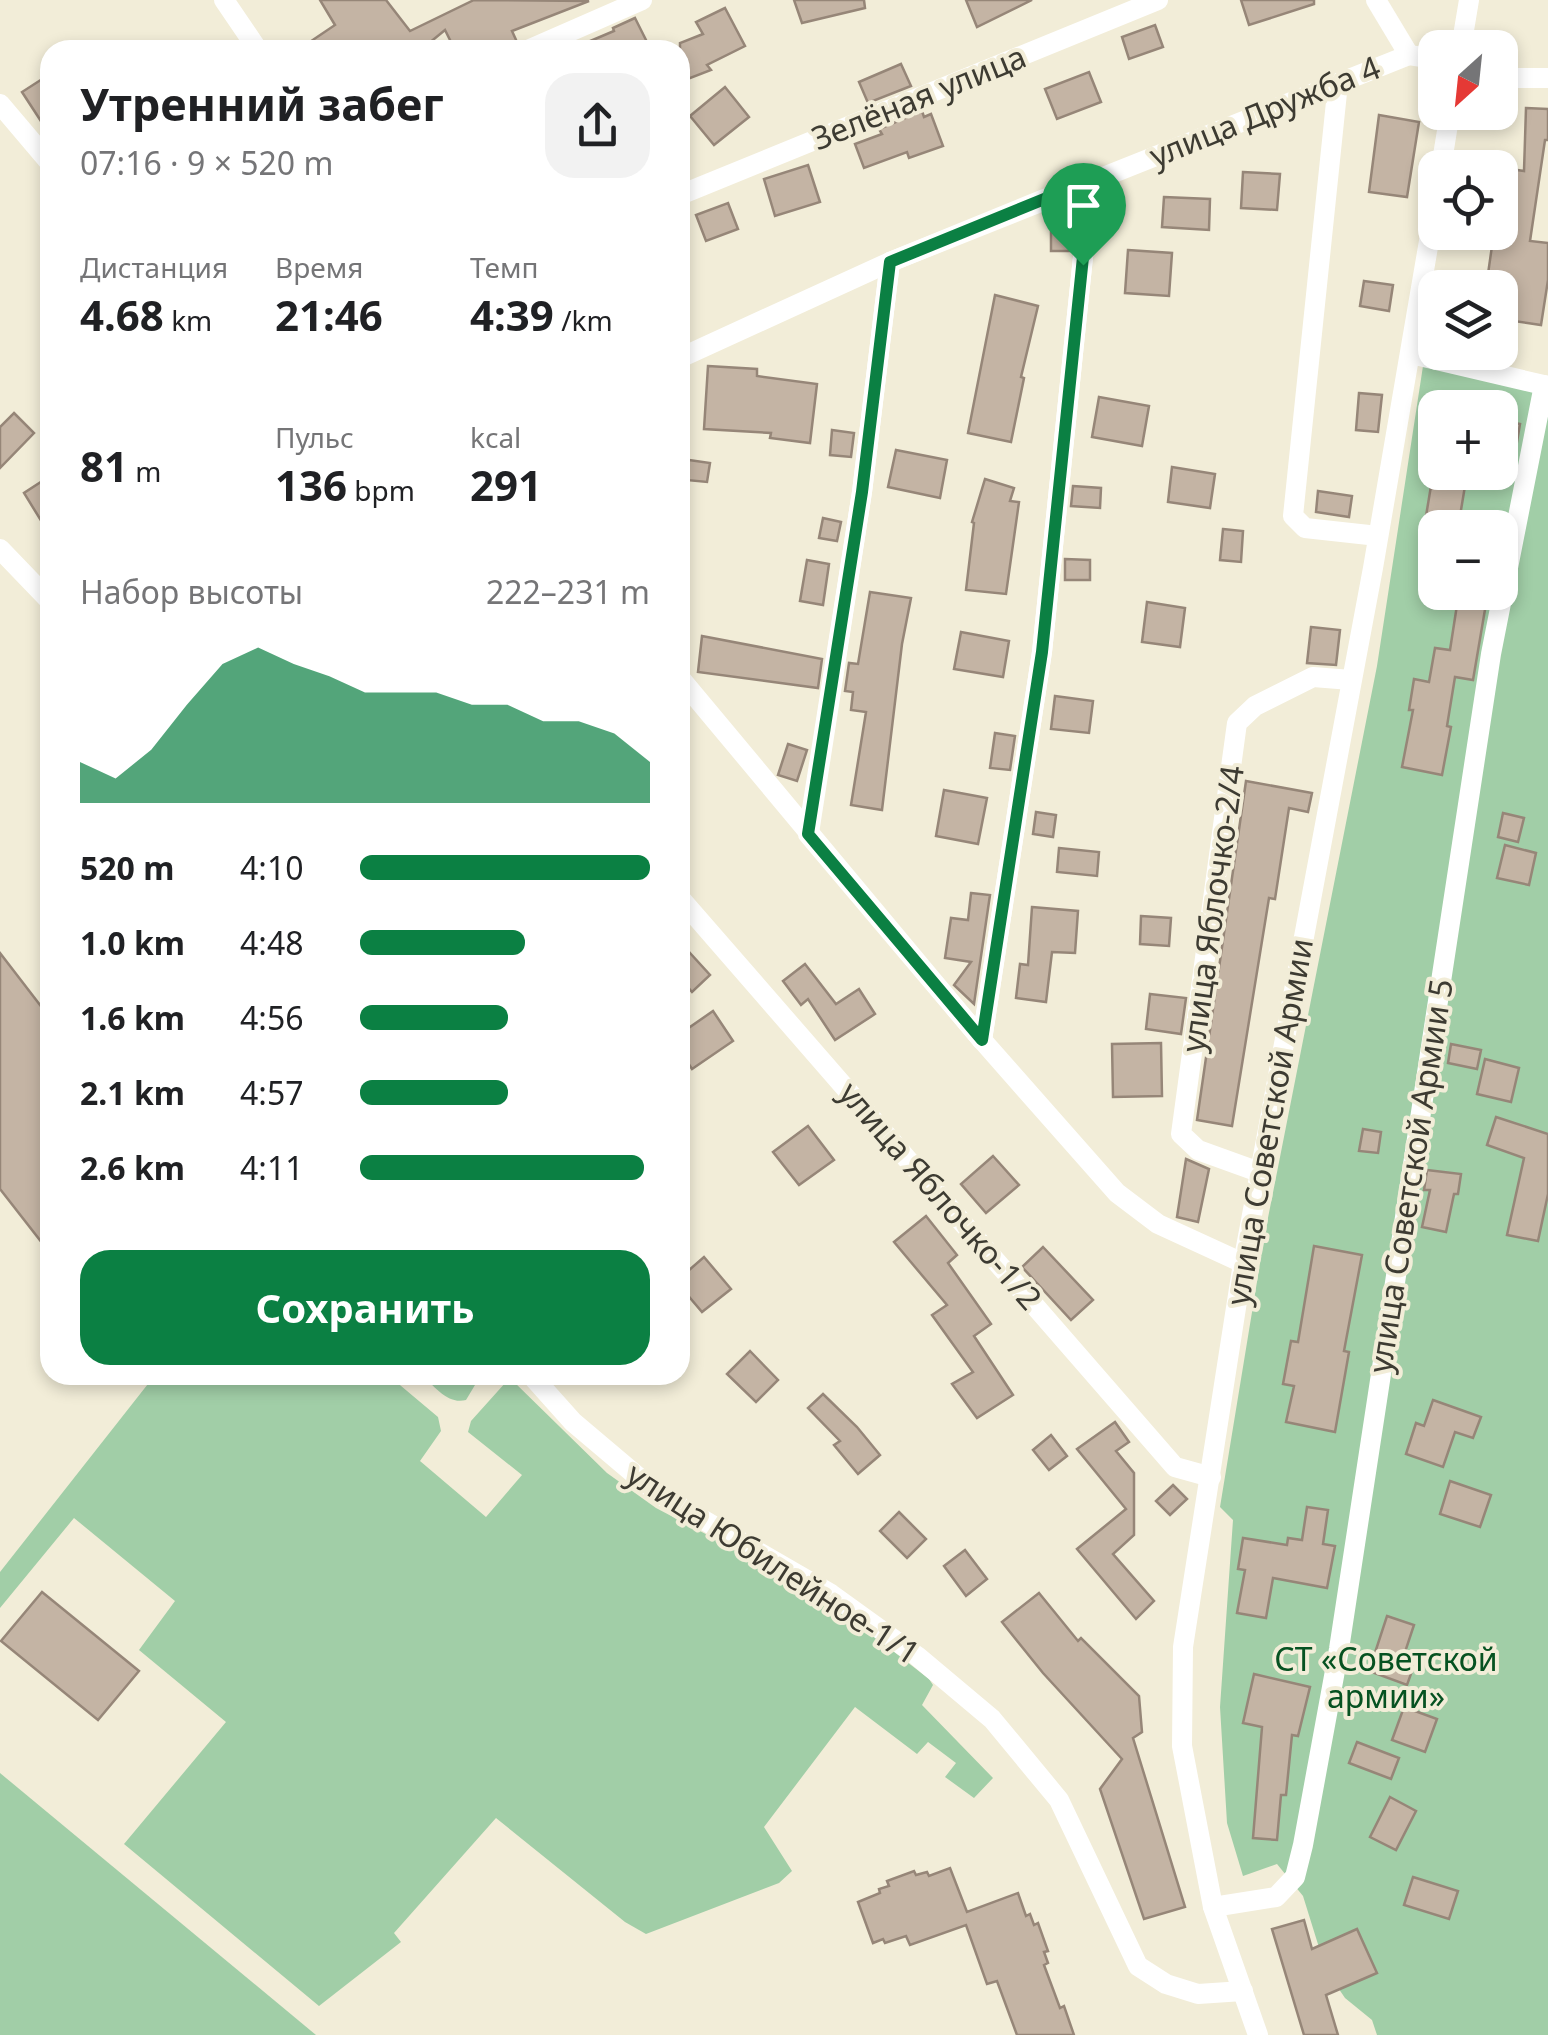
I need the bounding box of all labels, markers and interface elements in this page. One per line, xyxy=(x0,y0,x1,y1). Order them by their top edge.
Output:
north arrow xyxy=(1418,30,1518,130)
map controls xyxy=(1418,30,1518,610)
street label: Зелёная улица xyxy=(805,34,1032,159)
street label: улица Дружба 4 xyxy=(1143,45,1386,176)
text: Утренний забег xyxy=(80,73,444,134)
button: share xyxy=(545,73,650,178)
text: 07:16 · 9 × 520 m xyxy=(80,141,333,184)
button: locate xyxy=(1418,150,1518,250)
pin xyxy=(1041,163,1126,266)
icon: arrive xyxy=(1056,178,1111,233)
text: Дистанция xyxy=(80,248,228,286)
text: Время xyxy=(275,248,363,286)
text: Темп xyxy=(470,248,538,286)
button: layers xyxy=(1418,270,1518,370)
text: 4.68 xyxy=(80,286,164,343)
text: 21:46 xyxy=(275,286,383,343)
text: 4:39 xyxy=(470,286,554,343)
text: km xyxy=(164,301,212,339)
text: /km xyxy=(554,301,613,339)
button: + xyxy=(1418,390,1518,490)
text: Пульс xyxy=(275,418,354,456)
text: kcal xyxy=(470,418,521,456)
text: 81 xyxy=(80,437,128,494)
text: m xyxy=(128,452,162,490)
text: 136 xyxy=(275,456,347,513)
text: 291 xyxy=(470,456,542,513)
text: bpm xyxy=(347,471,415,509)
button: − xyxy=(1418,510,1518,610)
text: Набор высоты xyxy=(80,570,303,613)
text: 222–231 m xyxy=(486,570,650,613)
street label: улица Яблочко-2/4 xyxy=(1170,763,1253,1055)
text: 520 m xyxy=(80,846,174,889)
text: 4:10 xyxy=(240,846,304,889)
text: 1.0 km xyxy=(80,921,185,964)
text: 4:48 xyxy=(240,921,304,964)
street label: улица Советской Армии xyxy=(1215,935,1322,1309)
street label: улица Советской Армии 5 xyxy=(1357,976,1462,1376)
text: 1.6 km xyxy=(80,996,185,1039)
text: 4:56 xyxy=(240,996,304,1039)
text: 2.1 km xyxy=(80,1071,185,1114)
text: 4:57 xyxy=(240,1071,304,1114)
street label: улица Яблочко-1/2 xyxy=(830,1072,1052,1318)
text: 2.6 km xyxy=(80,1146,185,1189)
text: 4:11 xyxy=(240,1146,304,1189)
button: Сохранить xyxy=(80,1250,650,1365)
street label: улица Юбилейное-1/1 xyxy=(619,1452,929,1674)
park label: СТ «Советской армии» xyxy=(1274,1637,1498,1717)

